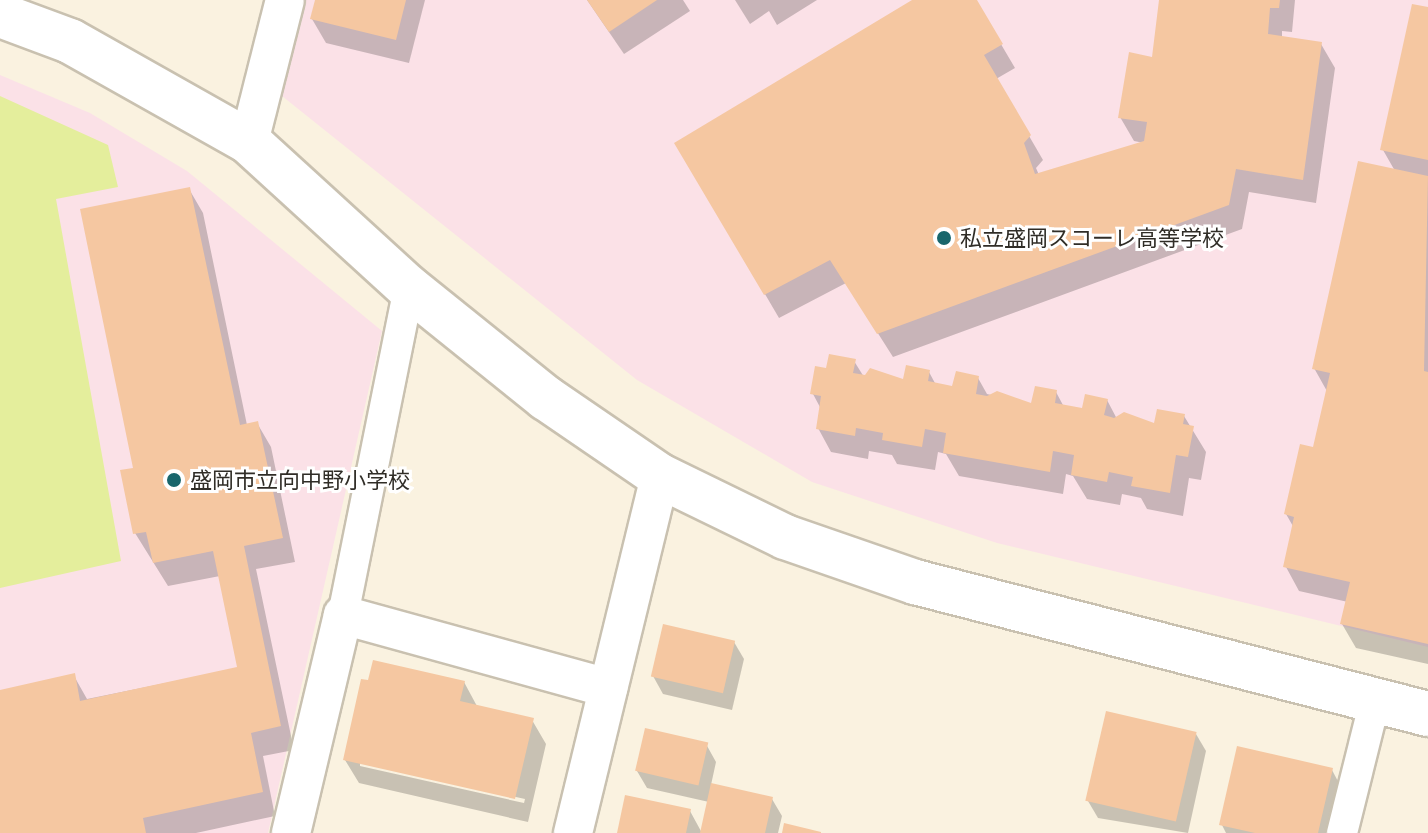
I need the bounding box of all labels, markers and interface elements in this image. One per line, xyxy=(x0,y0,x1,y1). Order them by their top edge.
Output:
place label: 私立盛岡スコーレ高等学校 xyxy=(960,225,1224,251)
marker: 私立盛岡スコーレ高等学校 xyxy=(935,229,953,247)
place label: 盛岡市立向中野小学校 xyxy=(190,467,410,493)
marker: 盛岡市立向中野小学校 xyxy=(165,471,183,489)

